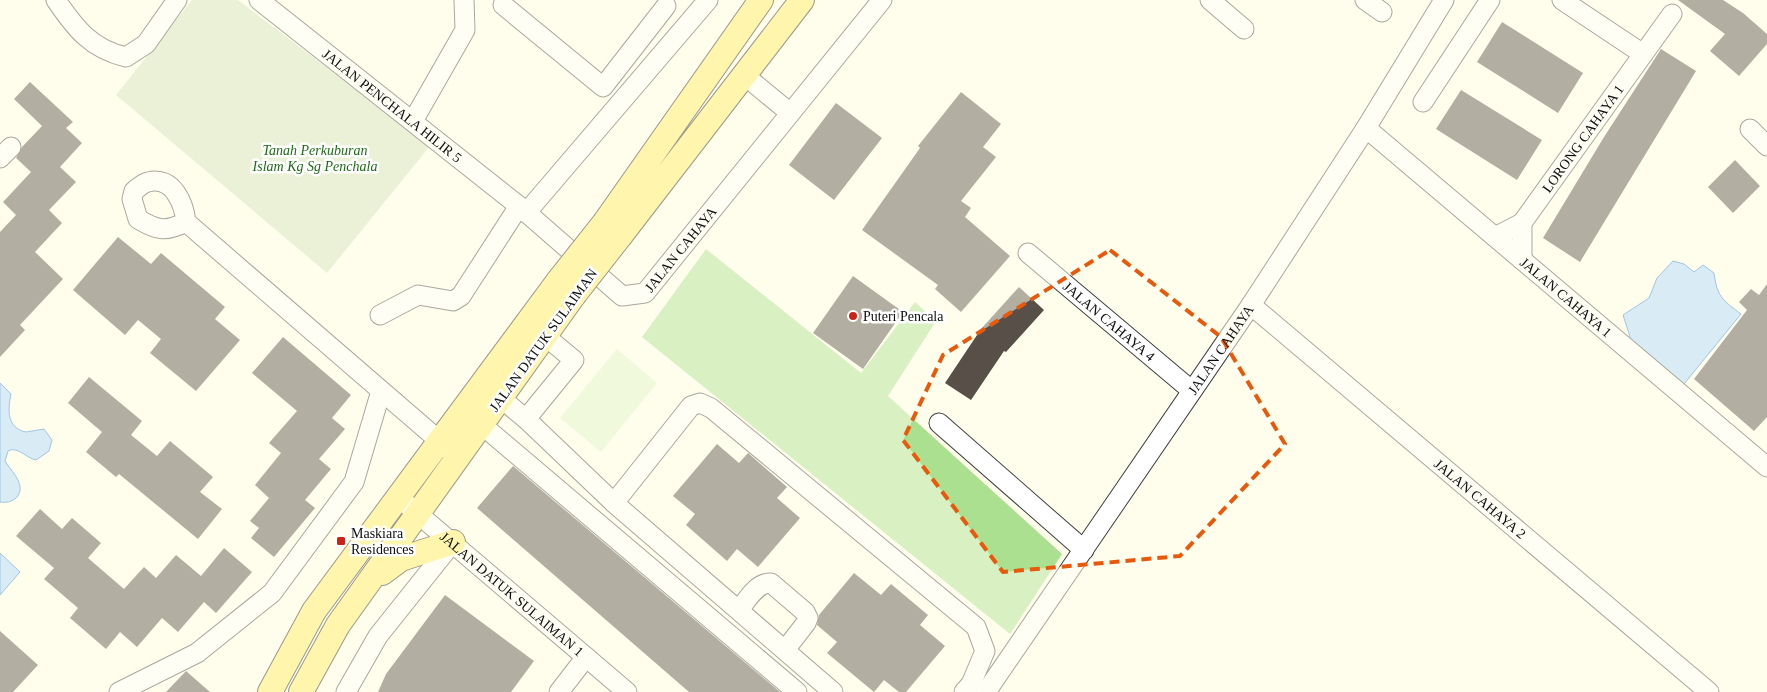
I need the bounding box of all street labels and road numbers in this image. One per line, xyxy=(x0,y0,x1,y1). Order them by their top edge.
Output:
street label: JALAN PENCHALA HILIR 5 xyxy=(319,46,464,166)
street label: LORONG CAHAYA 1 xyxy=(1539,82,1627,195)
street label: JALAN CAHAYA xyxy=(642,203,720,295)
street label: JALAN CAHAYA 1 xyxy=(1517,255,1614,340)
street label: JALAN DATUK SULAIMAN xyxy=(487,266,600,415)
street label: JALAN CAHAYA 4 xyxy=(1060,279,1158,364)
street label: JALAN CAHAYA xyxy=(1185,302,1257,397)
street label: JALAN CAHAYA 2 xyxy=(1431,456,1528,542)
street label: JALAN DATUK SULAIMAN 1 xyxy=(437,529,586,659)

